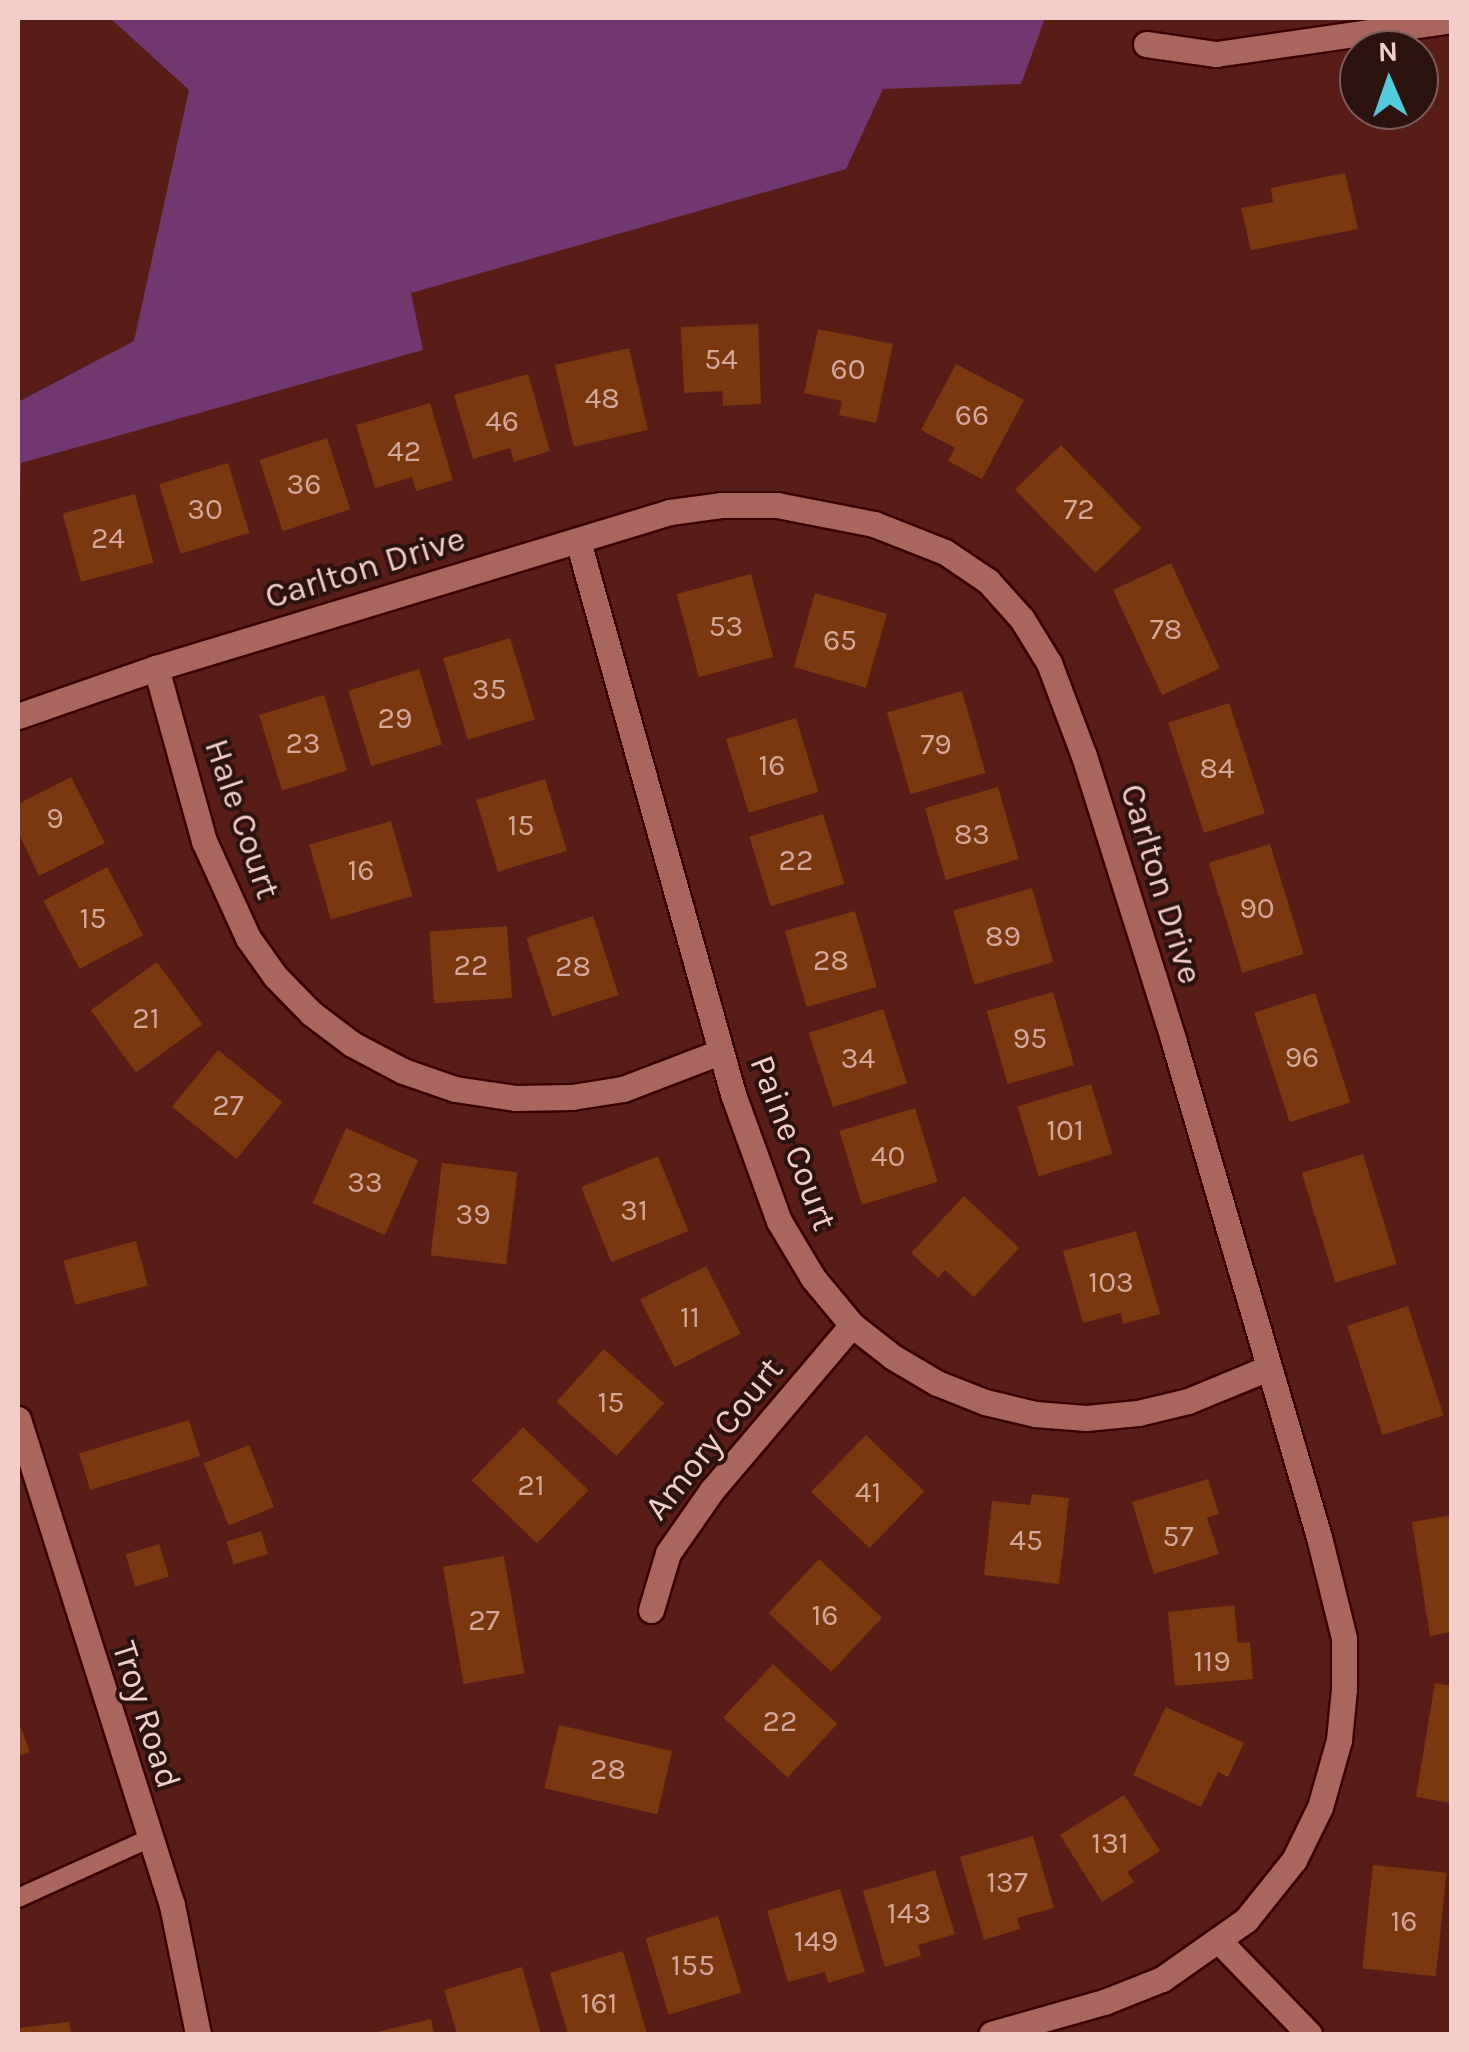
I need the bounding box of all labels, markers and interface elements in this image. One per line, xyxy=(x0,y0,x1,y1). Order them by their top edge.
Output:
north arrow xyxy=(1339,30,1439,130)
text: N xyxy=(1377,35,1399,68)
house number: 54 xyxy=(704,341,738,377)
house number: 60 xyxy=(831,351,865,387)
house number: 48 xyxy=(584,380,620,416)
house number: 66 xyxy=(955,397,989,433)
house number: 46 xyxy=(485,403,519,439)
house number: 42 xyxy=(387,433,421,469)
house number: 36 xyxy=(287,466,321,502)
house number: 30 xyxy=(187,491,223,527)
house number: 72 xyxy=(1063,491,1095,527)
street label: Carlton Drive xyxy=(260,518,470,618)
house number: 24 xyxy=(91,520,125,556)
house number: 53 xyxy=(709,608,743,644)
house number: 78 xyxy=(1150,611,1182,647)
house number: 65 xyxy=(823,622,857,658)
house number: 35 xyxy=(472,671,506,707)
house number: 29 xyxy=(378,700,412,736)
house number: 23 xyxy=(285,725,321,761)
house number: 79 xyxy=(920,726,952,762)
street label: Hale Court xyxy=(195,734,289,904)
house number: 16 xyxy=(758,747,786,783)
house number: 84 xyxy=(1199,750,1235,786)
street label: Carlton Drive xyxy=(1111,779,1211,989)
house number: 9 xyxy=(46,800,64,836)
house number: 15 xyxy=(508,807,534,843)
house number: 83 xyxy=(954,816,990,852)
house number: 22 xyxy=(779,842,813,878)
house number: 16 xyxy=(347,852,375,888)
house number: 90 xyxy=(1239,890,1275,926)
house number: 15 xyxy=(80,900,106,936)
house number: 89 xyxy=(985,918,1021,954)
house number: 28 xyxy=(813,942,849,978)
house number: 22 xyxy=(454,947,488,983)
house number: 28 xyxy=(555,948,591,984)
house number: 21 xyxy=(132,1000,160,1036)
house number: 95 xyxy=(1013,1020,1047,1056)
house number: 96 xyxy=(1285,1039,1319,1075)
house number: 34 xyxy=(841,1040,875,1076)
street label: Paine Court xyxy=(740,1050,846,1236)
house number: 27 xyxy=(212,1087,244,1123)
house number: 101 xyxy=(1046,1112,1084,1148)
house number: 40 xyxy=(871,1138,905,1174)
house number: 33 xyxy=(347,1164,383,1200)
house number: 31 xyxy=(620,1192,648,1228)
house number: 39 xyxy=(455,1196,491,1232)
house number: 103 xyxy=(1088,1264,1134,1300)
house number: 11 xyxy=(680,1299,700,1335)
street label: Amory Court xyxy=(636,1349,792,1529)
house number: 15 xyxy=(598,1384,624,1420)
house number: 21 xyxy=(517,1467,545,1503)
house number: 41 xyxy=(855,1474,881,1510)
house number: 57 xyxy=(1162,1518,1194,1554)
house number: 45 xyxy=(1009,1522,1043,1558)
house number: 16 xyxy=(811,1597,839,1633)
house number: 27 xyxy=(468,1602,500,1638)
street label: Troy Road xyxy=(103,1636,189,1794)
house number: 119 xyxy=(1193,1643,1231,1679)
house number: 22 xyxy=(763,1703,797,1739)
house number: 28 xyxy=(590,1751,626,1787)
house number: 131 xyxy=(1091,1825,1129,1861)
house number: 137 xyxy=(986,1864,1028,1900)
house number: 143 xyxy=(887,1895,931,1931)
house number: 16 xyxy=(1390,1903,1418,1939)
house number: 149 xyxy=(794,1923,838,1959)
house number: 155 xyxy=(671,1947,715,1983)
house number: 161 xyxy=(580,1985,618,2021)

